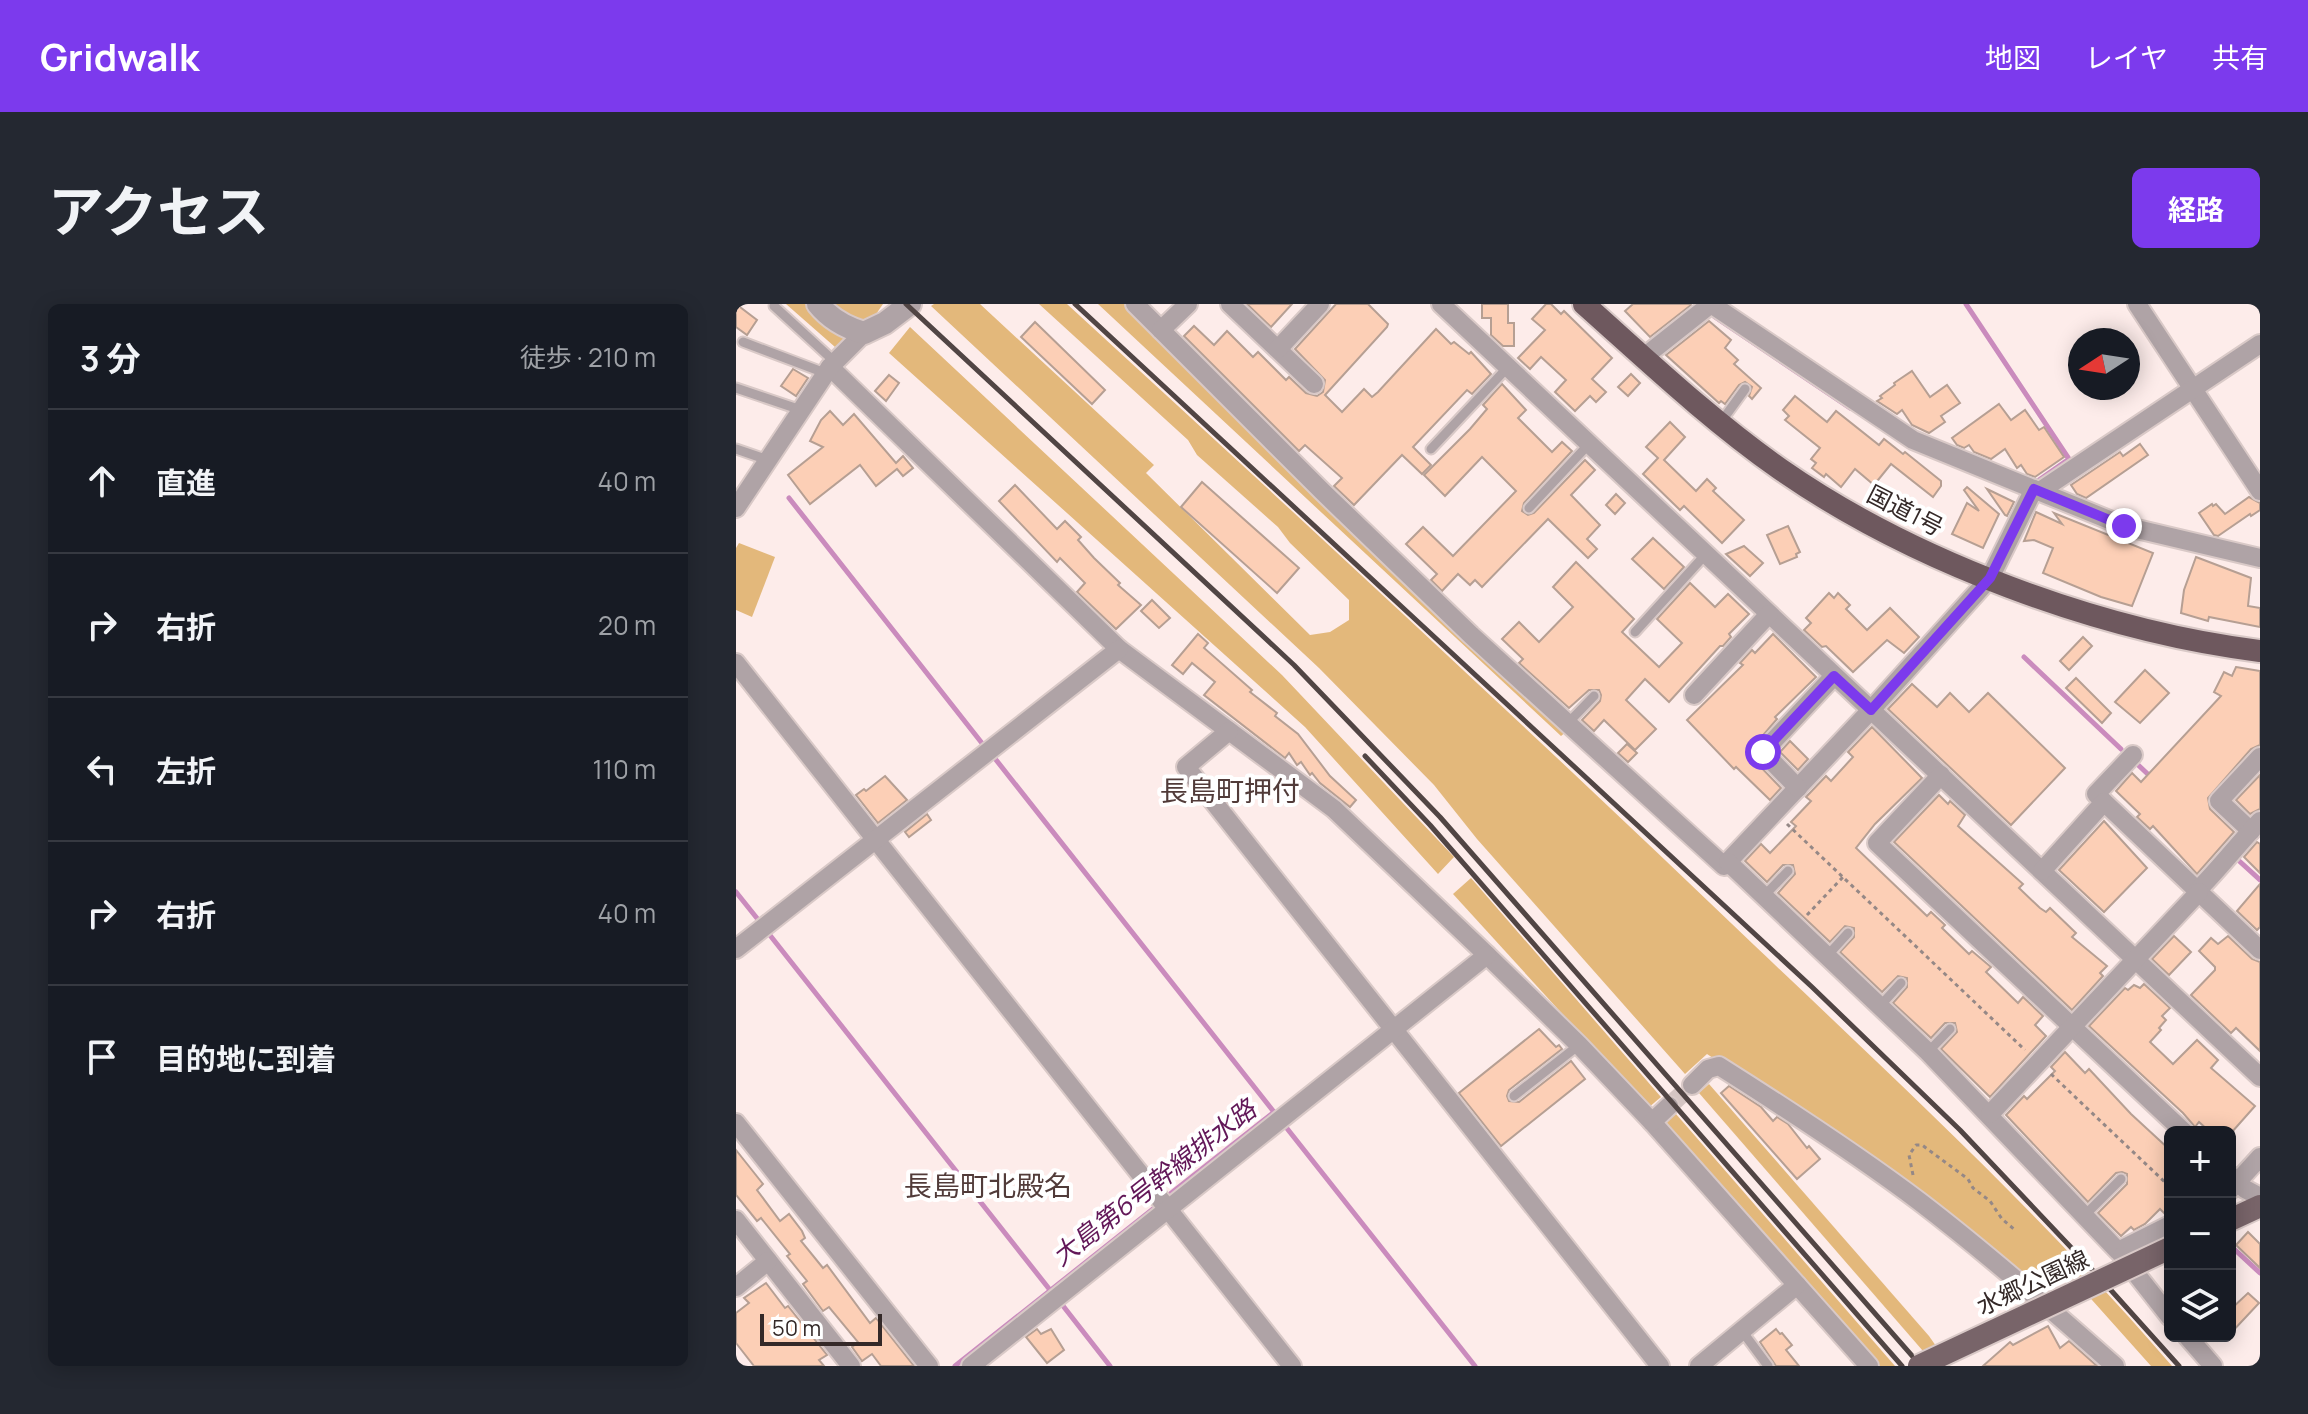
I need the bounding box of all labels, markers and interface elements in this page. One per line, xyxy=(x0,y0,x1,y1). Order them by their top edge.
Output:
text: Gridwalk xyxy=(40,30,199,82)
text: 地図 xyxy=(1985,38,2041,76)
text: レイヤ xyxy=(2085,38,2168,76)
text: 共有 xyxy=(2212,38,2268,76)
button: 経路 xyxy=(2132,168,2260,248)
text: アクセス xyxy=(48,172,269,249)
north arrow xyxy=(2068,328,2140,400)
text: 3 分 xyxy=(80,335,141,381)
text: 徒歩 · 210 m xyxy=(520,339,656,375)
icon: ahead xyxy=(80,459,124,503)
text: 直進 xyxy=(156,462,216,503)
text: 40 m xyxy=(598,463,656,499)
street label: 国道1号 xyxy=(1862,476,1949,543)
route end xyxy=(2106,508,2142,544)
icon: right xyxy=(80,603,124,647)
text: 右折 xyxy=(156,606,216,647)
text: 20 m xyxy=(598,607,656,643)
route start xyxy=(1745,734,1781,770)
icon: left xyxy=(80,747,124,791)
text: 左折 xyxy=(156,750,216,791)
text: 110 m xyxy=(593,751,656,787)
district label: 長島町押付 xyxy=(1160,771,1300,809)
icon: right xyxy=(80,891,124,935)
text: 右折 xyxy=(156,894,216,935)
text: 40 m xyxy=(598,895,656,931)
icon: arrive xyxy=(80,1035,124,1079)
text: 目的地に到着 xyxy=(156,1038,336,1079)
water label: 大島第6号幹線排水路 xyxy=(1044,1090,1265,1273)
map controls xyxy=(2164,1126,2236,1342)
button: + xyxy=(2164,1126,2236,1198)
district label: 長島町北殿名 xyxy=(904,1166,1072,1204)
button: − xyxy=(2164,1198,2236,1270)
street label: 水郷公園線 xyxy=(1971,1241,2094,1322)
button: layers xyxy=(2164,1270,2236,1342)
scale bar xyxy=(760,1310,882,1346)
text: 50 m xyxy=(772,1313,821,1343)

